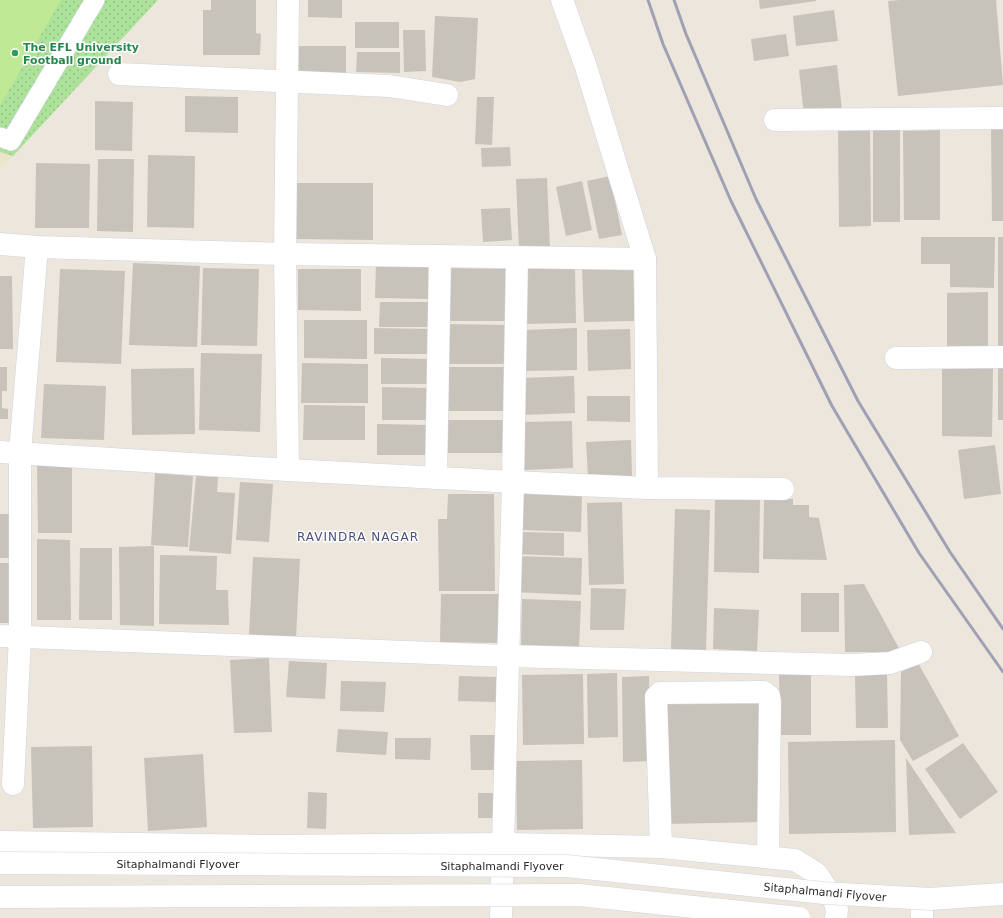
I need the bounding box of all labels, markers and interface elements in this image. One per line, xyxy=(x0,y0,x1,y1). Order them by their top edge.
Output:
place label: The EFL University Football ground xyxy=(23,41,139,67)
marker: The EFL University Football ground xyxy=(10,48,20,58)
district label: RAVINDRA NAGAR xyxy=(297,530,419,544)
street label: Sitaphalmandi Flyover xyxy=(116,858,240,871)
street label: Sitaphalmandi Flyover xyxy=(440,860,564,873)
street label: Sitaphalmandi Flyover xyxy=(763,881,887,904)

